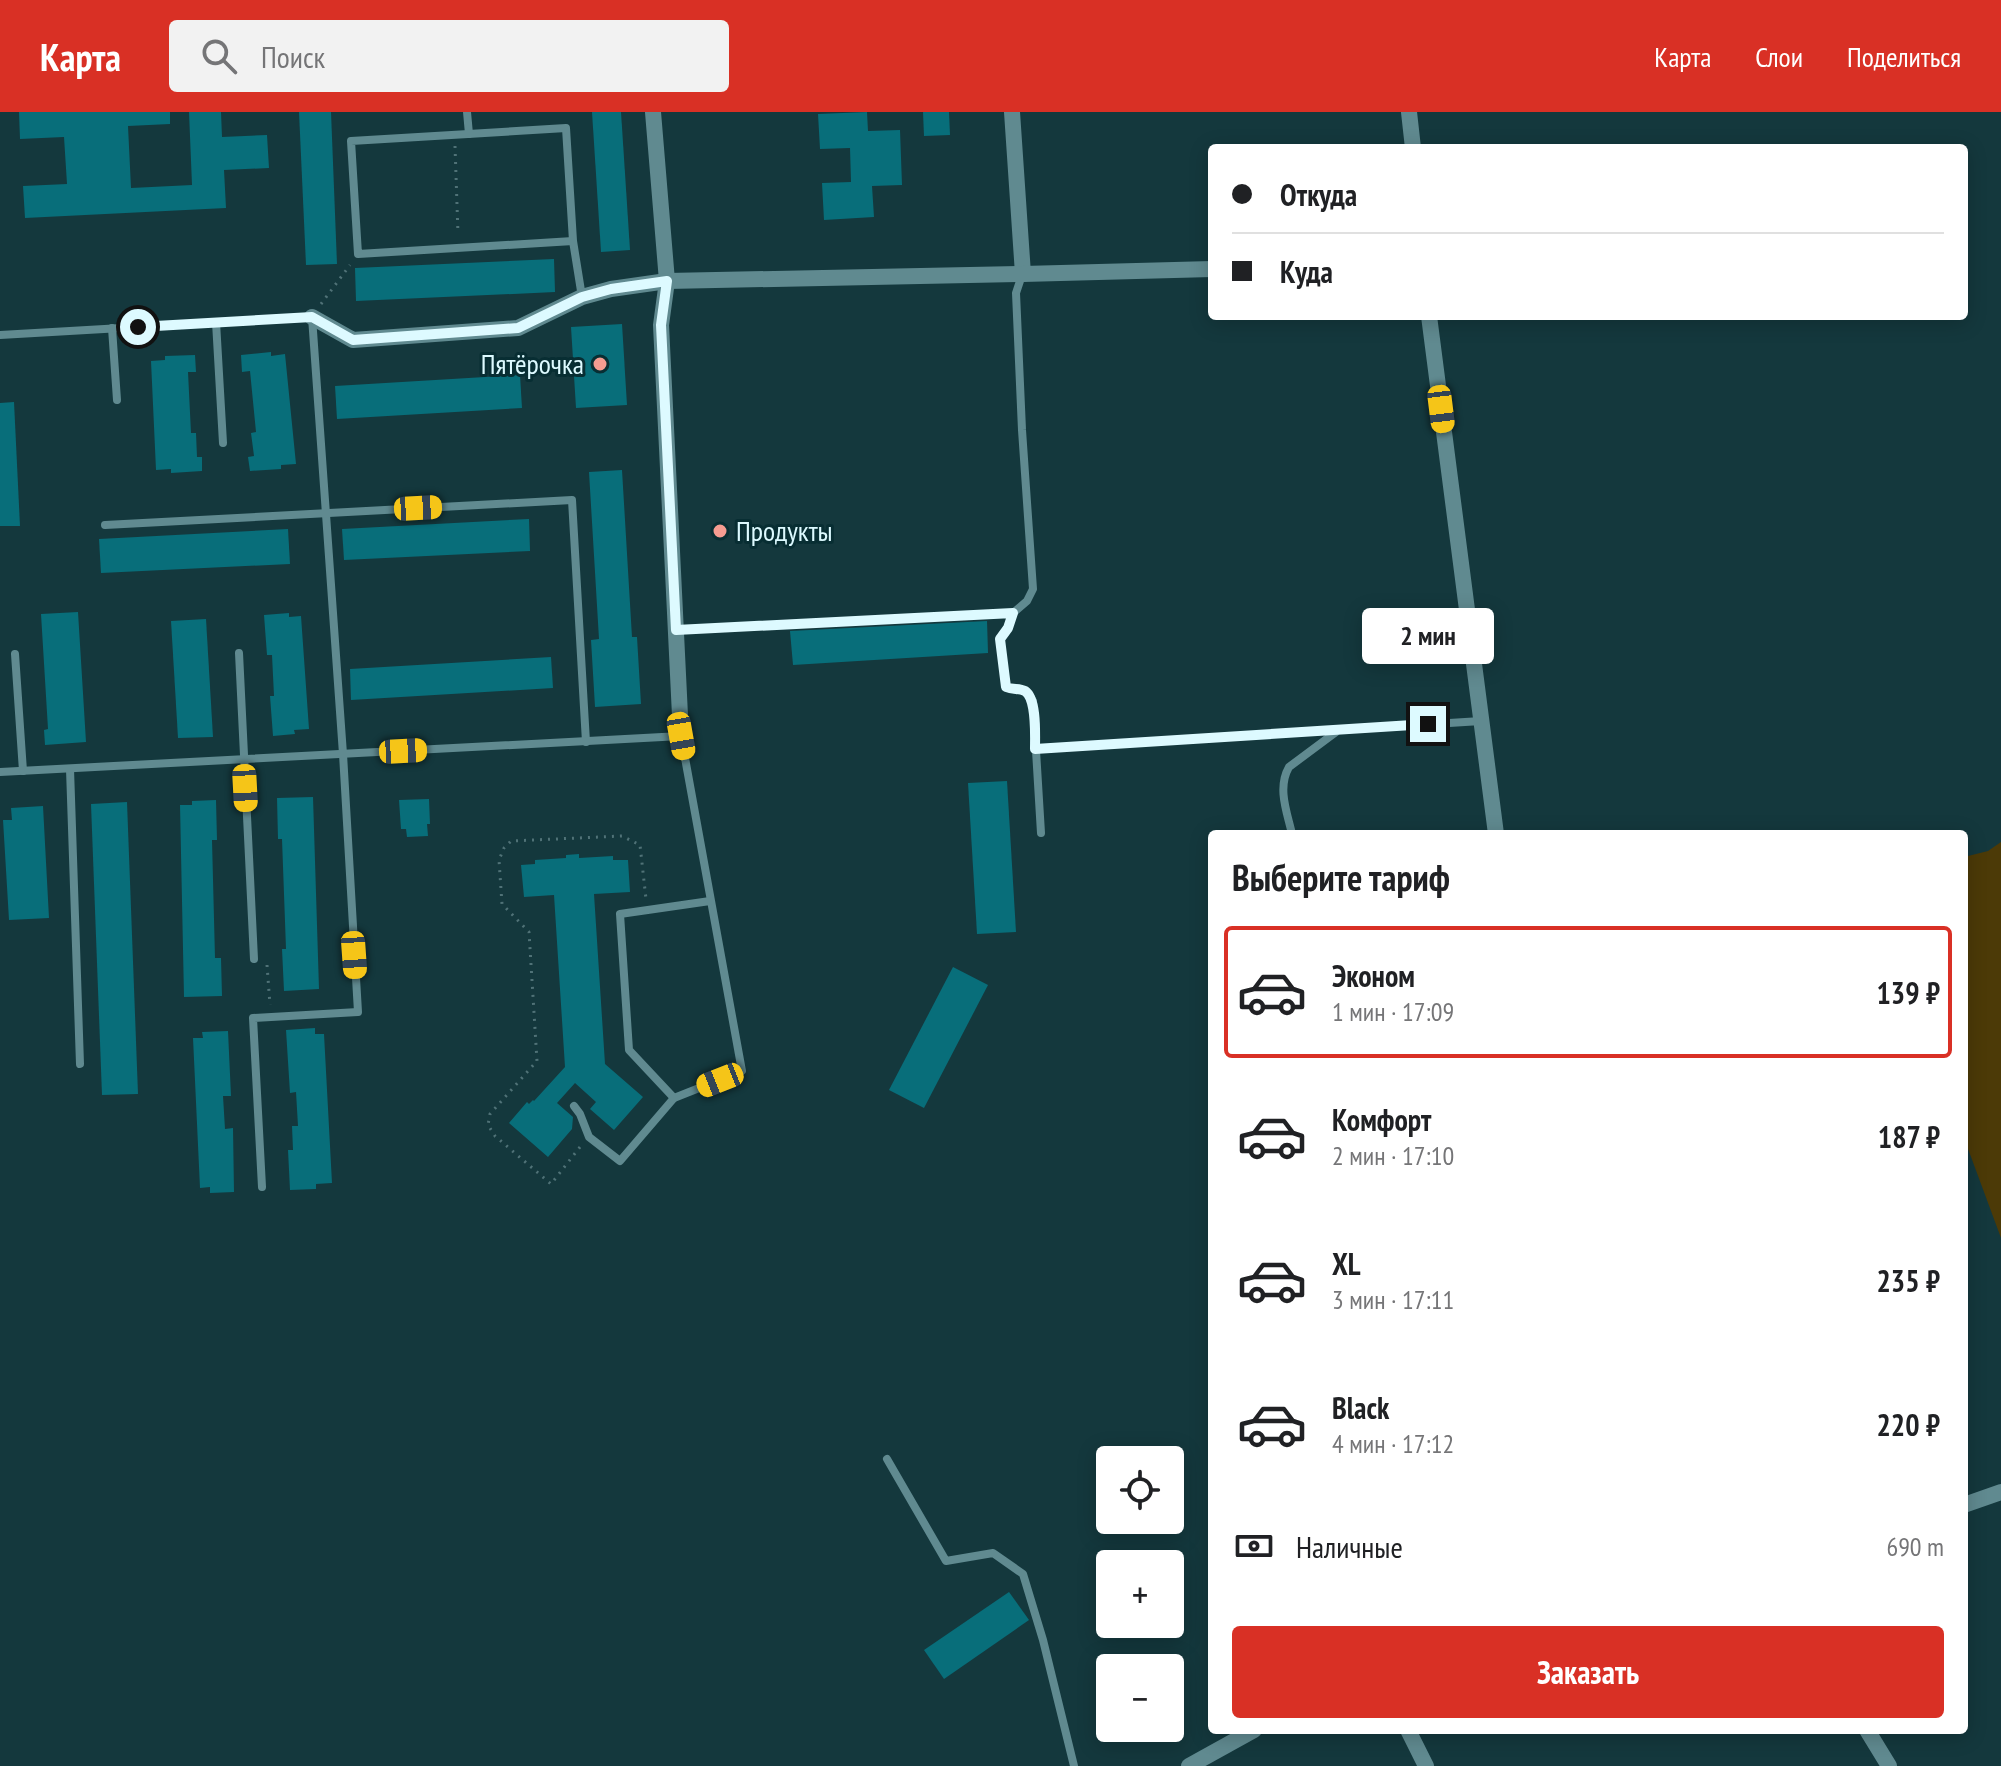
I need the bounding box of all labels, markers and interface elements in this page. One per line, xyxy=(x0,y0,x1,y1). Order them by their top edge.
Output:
search box xyxy=(169,20,729,92)
text: Карта xyxy=(40,32,121,81)
icon: search xyxy=(197,34,241,78)
text: Поиск xyxy=(261,37,325,76)
text: Карта xyxy=(1654,38,1711,75)
text: Слои xyxy=(1755,38,1803,75)
text: Поделиться xyxy=(1847,38,1961,75)
text: Откуда xyxy=(1280,175,1357,214)
text: Куда xyxy=(1280,252,1333,291)
route start xyxy=(120,309,156,345)
place label: Пятёрочка xyxy=(481,345,584,382)
marker: Пятёрочка xyxy=(591,355,609,373)
car xyxy=(1426,384,1456,434)
car xyxy=(393,495,443,521)
place label: Продукты xyxy=(736,512,833,549)
marker: Продукты xyxy=(711,522,729,540)
callout: 2 мин xyxy=(1362,608,1494,664)
text: 2 мин xyxy=(1400,619,1456,652)
route end xyxy=(1410,706,1446,742)
car xyxy=(665,710,697,762)
car xyxy=(378,738,428,764)
car xyxy=(232,763,258,813)
text: Выберите тариф xyxy=(1232,854,1450,901)
car xyxy=(340,930,368,980)
icon: car xyxy=(1236,956,1308,1028)
text: Эконом xyxy=(1332,956,1415,995)
text: 139 ₽ xyxy=(1876,973,1940,1012)
text: 1 мин · 17:09 xyxy=(1332,995,1454,1028)
car xyxy=(693,1060,747,1100)
icon: car xyxy=(1236,1100,1308,1172)
text: Комфорт xyxy=(1332,1100,1431,1139)
text: 187 ₽ xyxy=(1878,1117,1940,1156)
text: 2 мин · 17:10 xyxy=(1332,1139,1454,1172)
icon: car xyxy=(1236,1244,1308,1316)
text: XL xyxy=(1332,1244,1361,1283)
text: 235 ₽ xyxy=(1876,1261,1940,1300)
text: 3 мин · 17:11 xyxy=(1332,1283,1454,1316)
icon: car xyxy=(1236,1388,1308,1460)
text: Black xyxy=(1332,1388,1389,1427)
text: 220 ₽ xyxy=(1876,1405,1940,1444)
text: 4 мин · 17:12 xyxy=(1332,1427,1454,1460)
map controls xyxy=(1096,1446,1184,1742)
button: locate xyxy=(1096,1446,1184,1534)
icon: cash xyxy=(1232,1524,1276,1568)
text: Наличные xyxy=(1296,1527,1403,1566)
text: 690 m xyxy=(1886,1530,1944,1563)
button: + xyxy=(1096,1550,1184,1638)
button: Заказать xyxy=(1232,1626,1944,1718)
button: − xyxy=(1096,1654,1184,1742)

